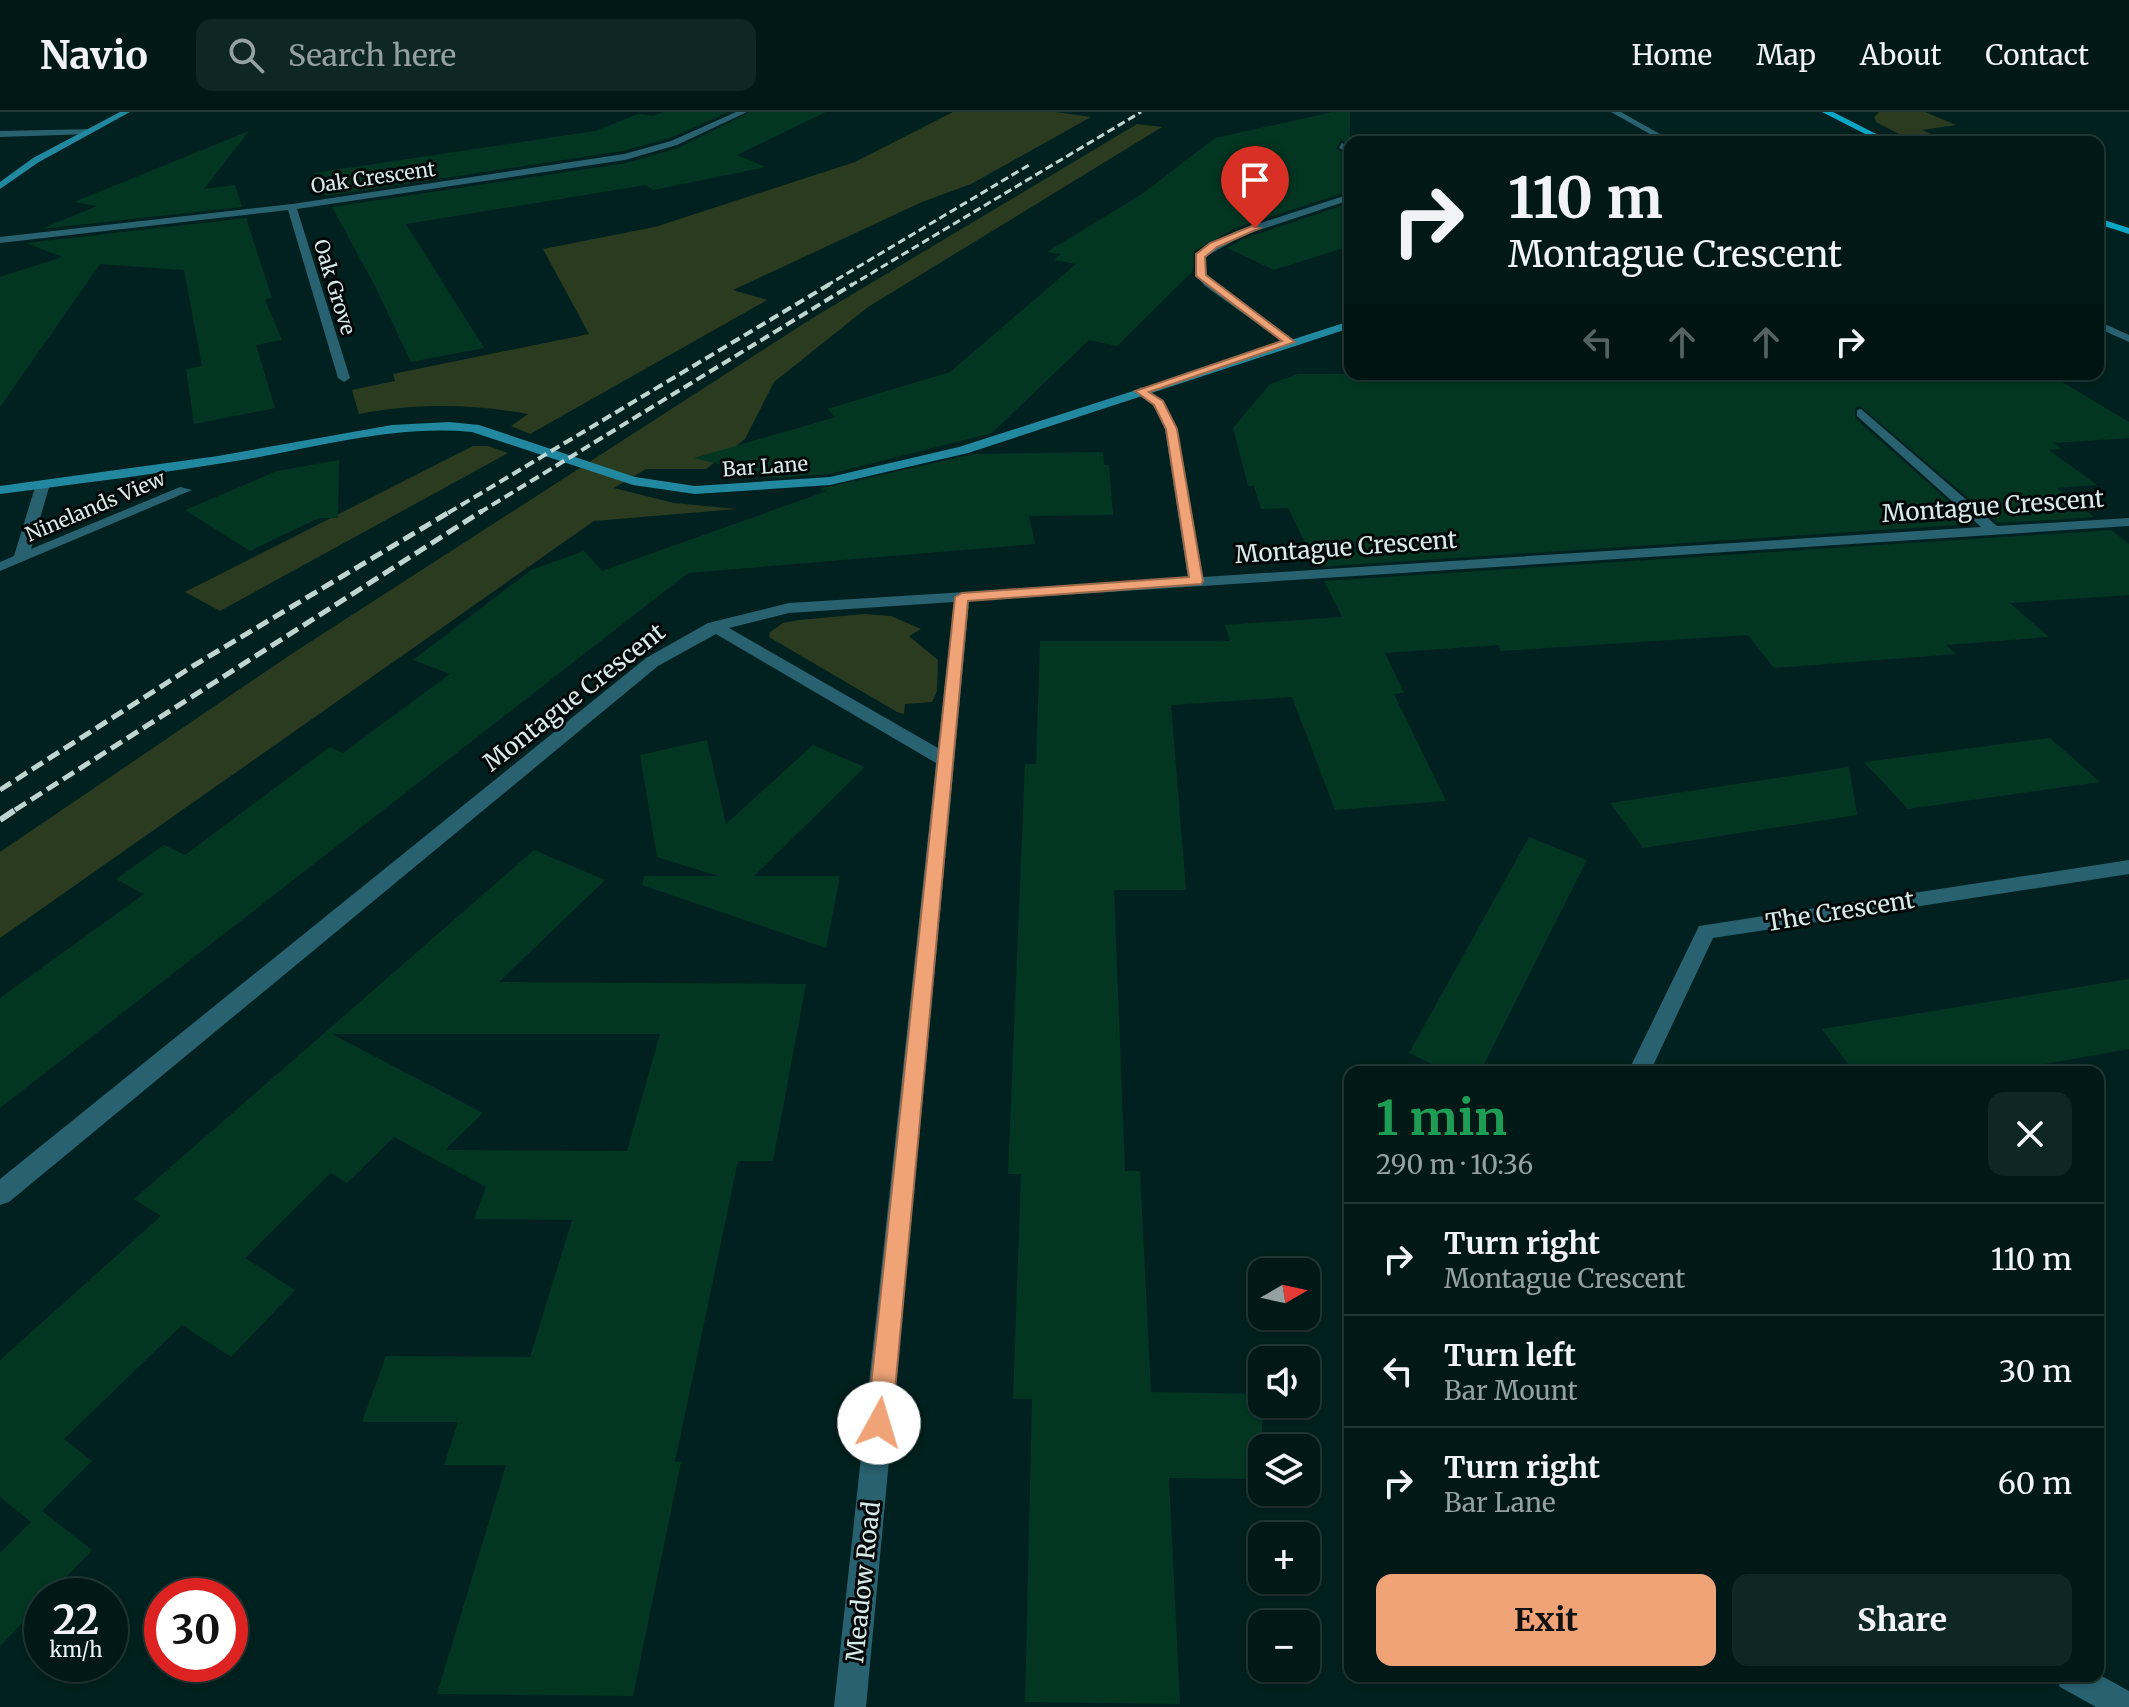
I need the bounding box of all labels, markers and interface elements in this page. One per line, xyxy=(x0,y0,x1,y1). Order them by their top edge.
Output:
search box xyxy=(196,19,756,91)
text: Navio xyxy=(40,32,148,79)
icon: search xyxy=(224,33,268,77)
text: Search here xyxy=(288,36,456,74)
text: Home xyxy=(1631,37,1712,73)
text: Map xyxy=(1756,37,1816,73)
text: About xyxy=(1860,37,1941,73)
text: Contact xyxy=(1985,37,2089,73)
pin xyxy=(1221,146,1289,228)
street label: Oak Crescent xyxy=(309,156,437,198)
icon: arrive xyxy=(1233,158,1277,202)
text: 110 m xyxy=(1508,163,1663,233)
icon: right xyxy=(1376,168,1480,272)
text: Montague Crescent xyxy=(1508,232,1842,277)
street label: Oak Grove xyxy=(309,236,361,338)
icon: left xyxy=(1576,320,1620,364)
icon: ahead xyxy=(1660,320,1704,364)
icon: ahead xyxy=(1744,320,1788,364)
icon: right xyxy=(1828,320,1872,364)
street label: Bar Lane xyxy=(721,451,809,481)
street label: Ninelands View xyxy=(21,465,170,547)
street label: Montague Crescent xyxy=(1881,483,2106,529)
street label: Montague Crescent xyxy=(1234,524,1459,570)
street label: Montague Crescent xyxy=(477,616,672,778)
street label: The Crescent xyxy=(1763,884,1917,938)
text: 1 min xyxy=(1376,1088,1507,1148)
button: close xyxy=(1988,1092,2072,1176)
text: 290 m · 10:36 xyxy=(1376,1148,1533,1181)
text: Turn right xyxy=(1444,1224,1600,1262)
icon: right xyxy=(1376,1237,1420,1281)
text: 110 m xyxy=(1991,1240,2072,1278)
north arrow xyxy=(1248,1258,1320,1330)
map controls xyxy=(1248,1258,1320,1682)
text: Montague Crescent xyxy=(1444,1262,1685,1295)
text: Turn left xyxy=(1444,1336,1576,1374)
button: sound xyxy=(1248,1346,1320,1418)
icon: left xyxy=(1376,1349,1420,1393)
text: 30 m xyxy=(1999,1352,2072,1390)
text: Bar Mount xyxy=(1444,1374,1578,1407)
position arrow xyxy=(837,1381,921,1465)
button: layers xyxy=(1248,1434,1320,1506)
text: Turn right xyxy=(1444,1448,1600,1486)
icon: right xyxy=(1376,1461,1420,1505)
text: 60 m xyxy=(1998,1464,2072,1502)
text: Bar Lane xyxy=(1444,1486,1556,1519)
street label: Meadow Road xyxy=(839,1500,887,1664)
button: + xyxy=(1248,1522,1320,1594)
button: Exit xyxy=(1376,1574,1716,1666)
button: Share xyxy=(1732,1574,2072,1666)
speed limit sign: 30 xyxy=(144,1578,248,1682)
text: 22 xyxy=(53,1595,99,1645)
button: − xyxy=(1248,1610,1320,1682)
text: km/h xyxy=(50,1637,102,1662)

